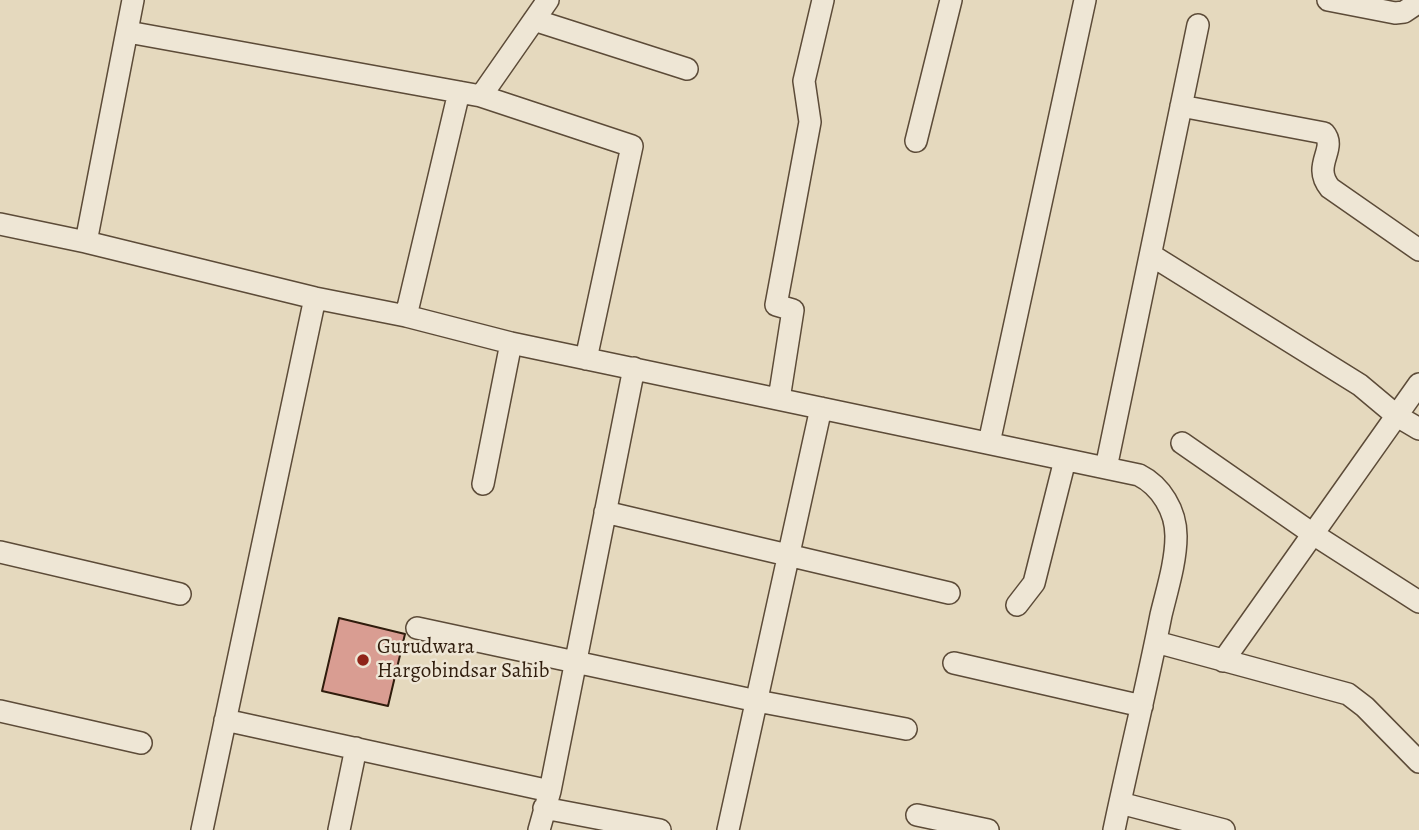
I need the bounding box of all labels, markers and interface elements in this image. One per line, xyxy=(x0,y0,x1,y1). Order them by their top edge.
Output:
place label: Gurudwara Hargobindsar Sahib xyxy=(377,635,549,685)
marker: Gurudwara Hargobindsar Sahib xyxy=(355,652,371,668)

